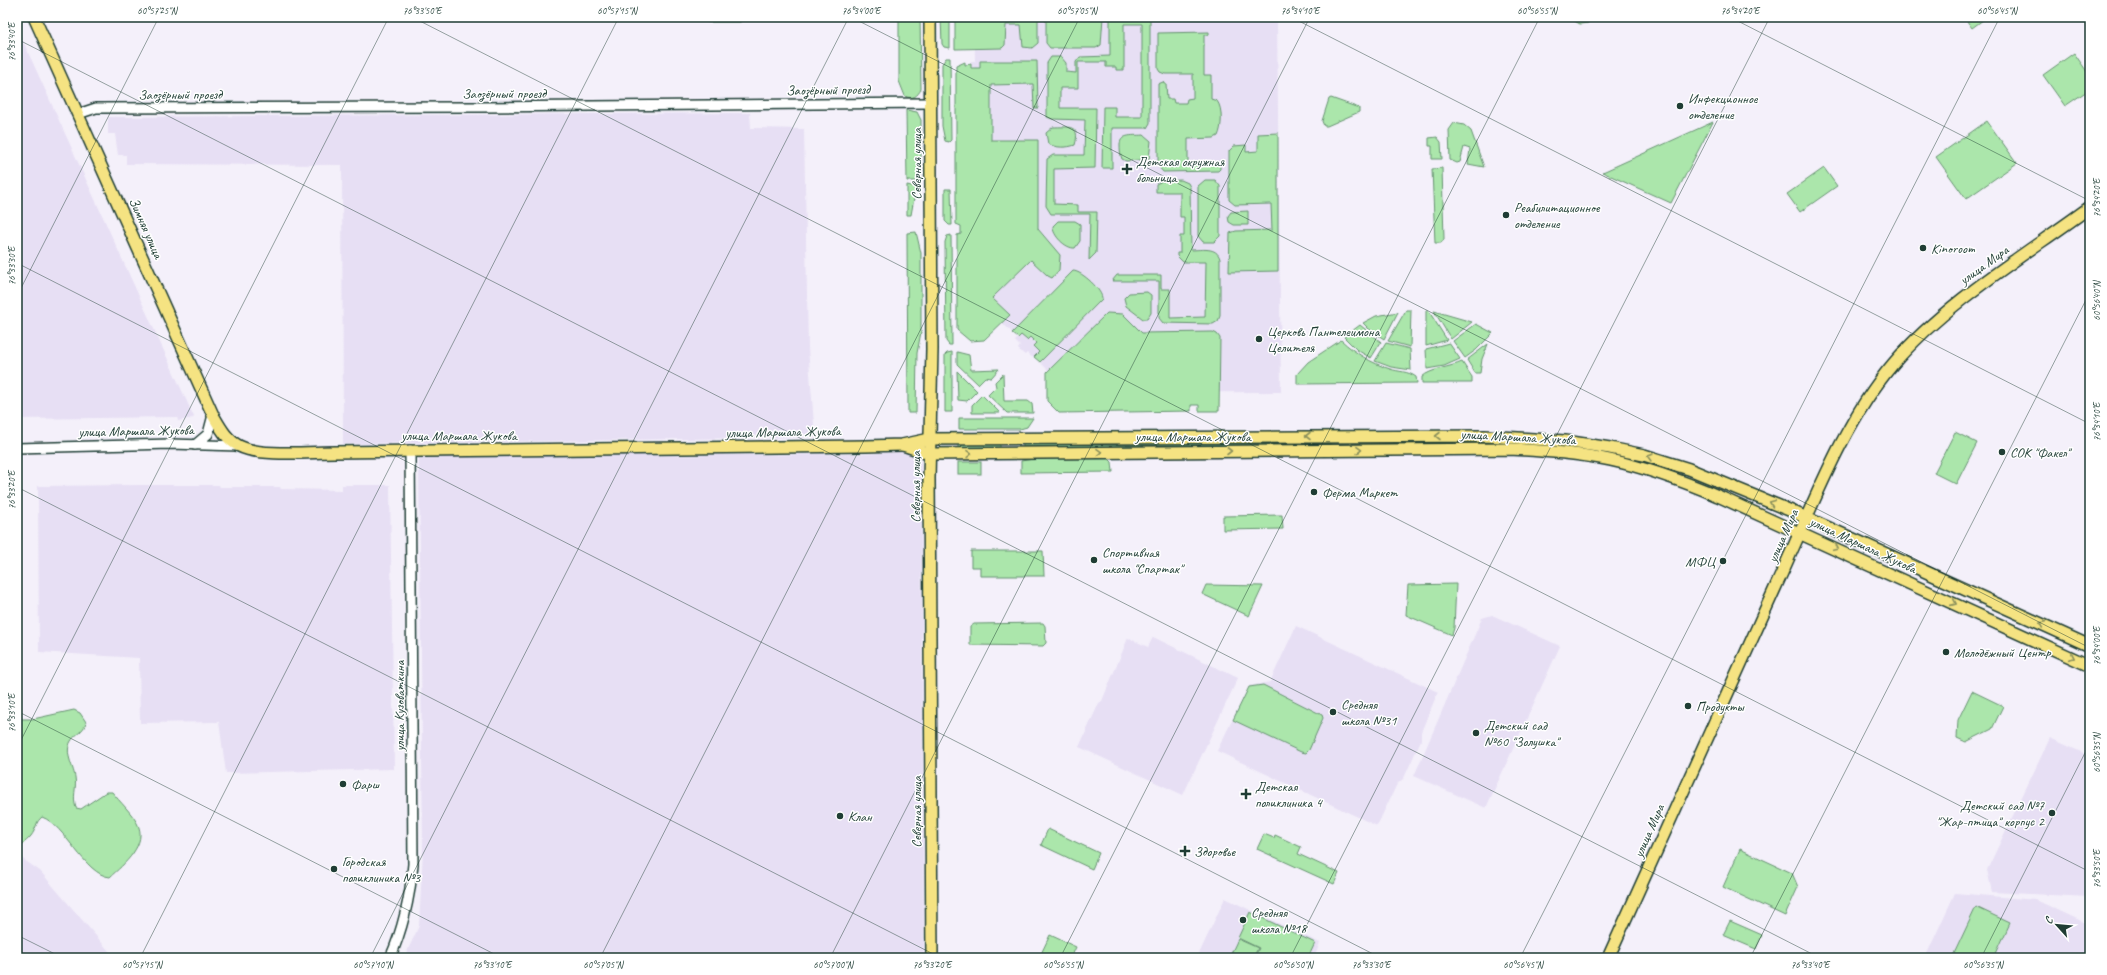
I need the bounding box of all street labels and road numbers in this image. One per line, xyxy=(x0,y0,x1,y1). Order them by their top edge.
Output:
street label: Заозёрный проезд xyxy=(786,81,872,99)
street label: Заозёрный проезд xyxy=(462,85,548,102)
street label: Заозёрный проезд xyxy=(138,86,224,103)
street label: Северная улица xyxy=(908,127,925,200)
street label: Зимняя улица xyxy=(125,195,167,262)
street label: улица Мира xyxy=(1955,241,2013,289)
street label: улица Маршала Жукова xyxy=(77,421,195,441)
street label: улица Маршала Жукова xyxy=(724,422,842,442)
street label: улица Маршала Жукова xyxy=(1459,425,1577,449)
street label: улица Маршала Жукова xyxy=(400,427,518,444)
street label: улица Маршала Жукова xyxy=(1134,428,1252,445)
street label: Северная улица xyxy=(907,450,924,523)
street label: улица Мира xyxy=(1763,506,1803,566)
street label: улица Маршала Жукова xyxy=(1806,513,1920,578)
street label: улица Кузоваткина xyxy=(391,659,408,752)
street label: Северная улица xyxy=(908,775,925,848)
street label: улица Мира xyxy=(1629,801,1669,861)

